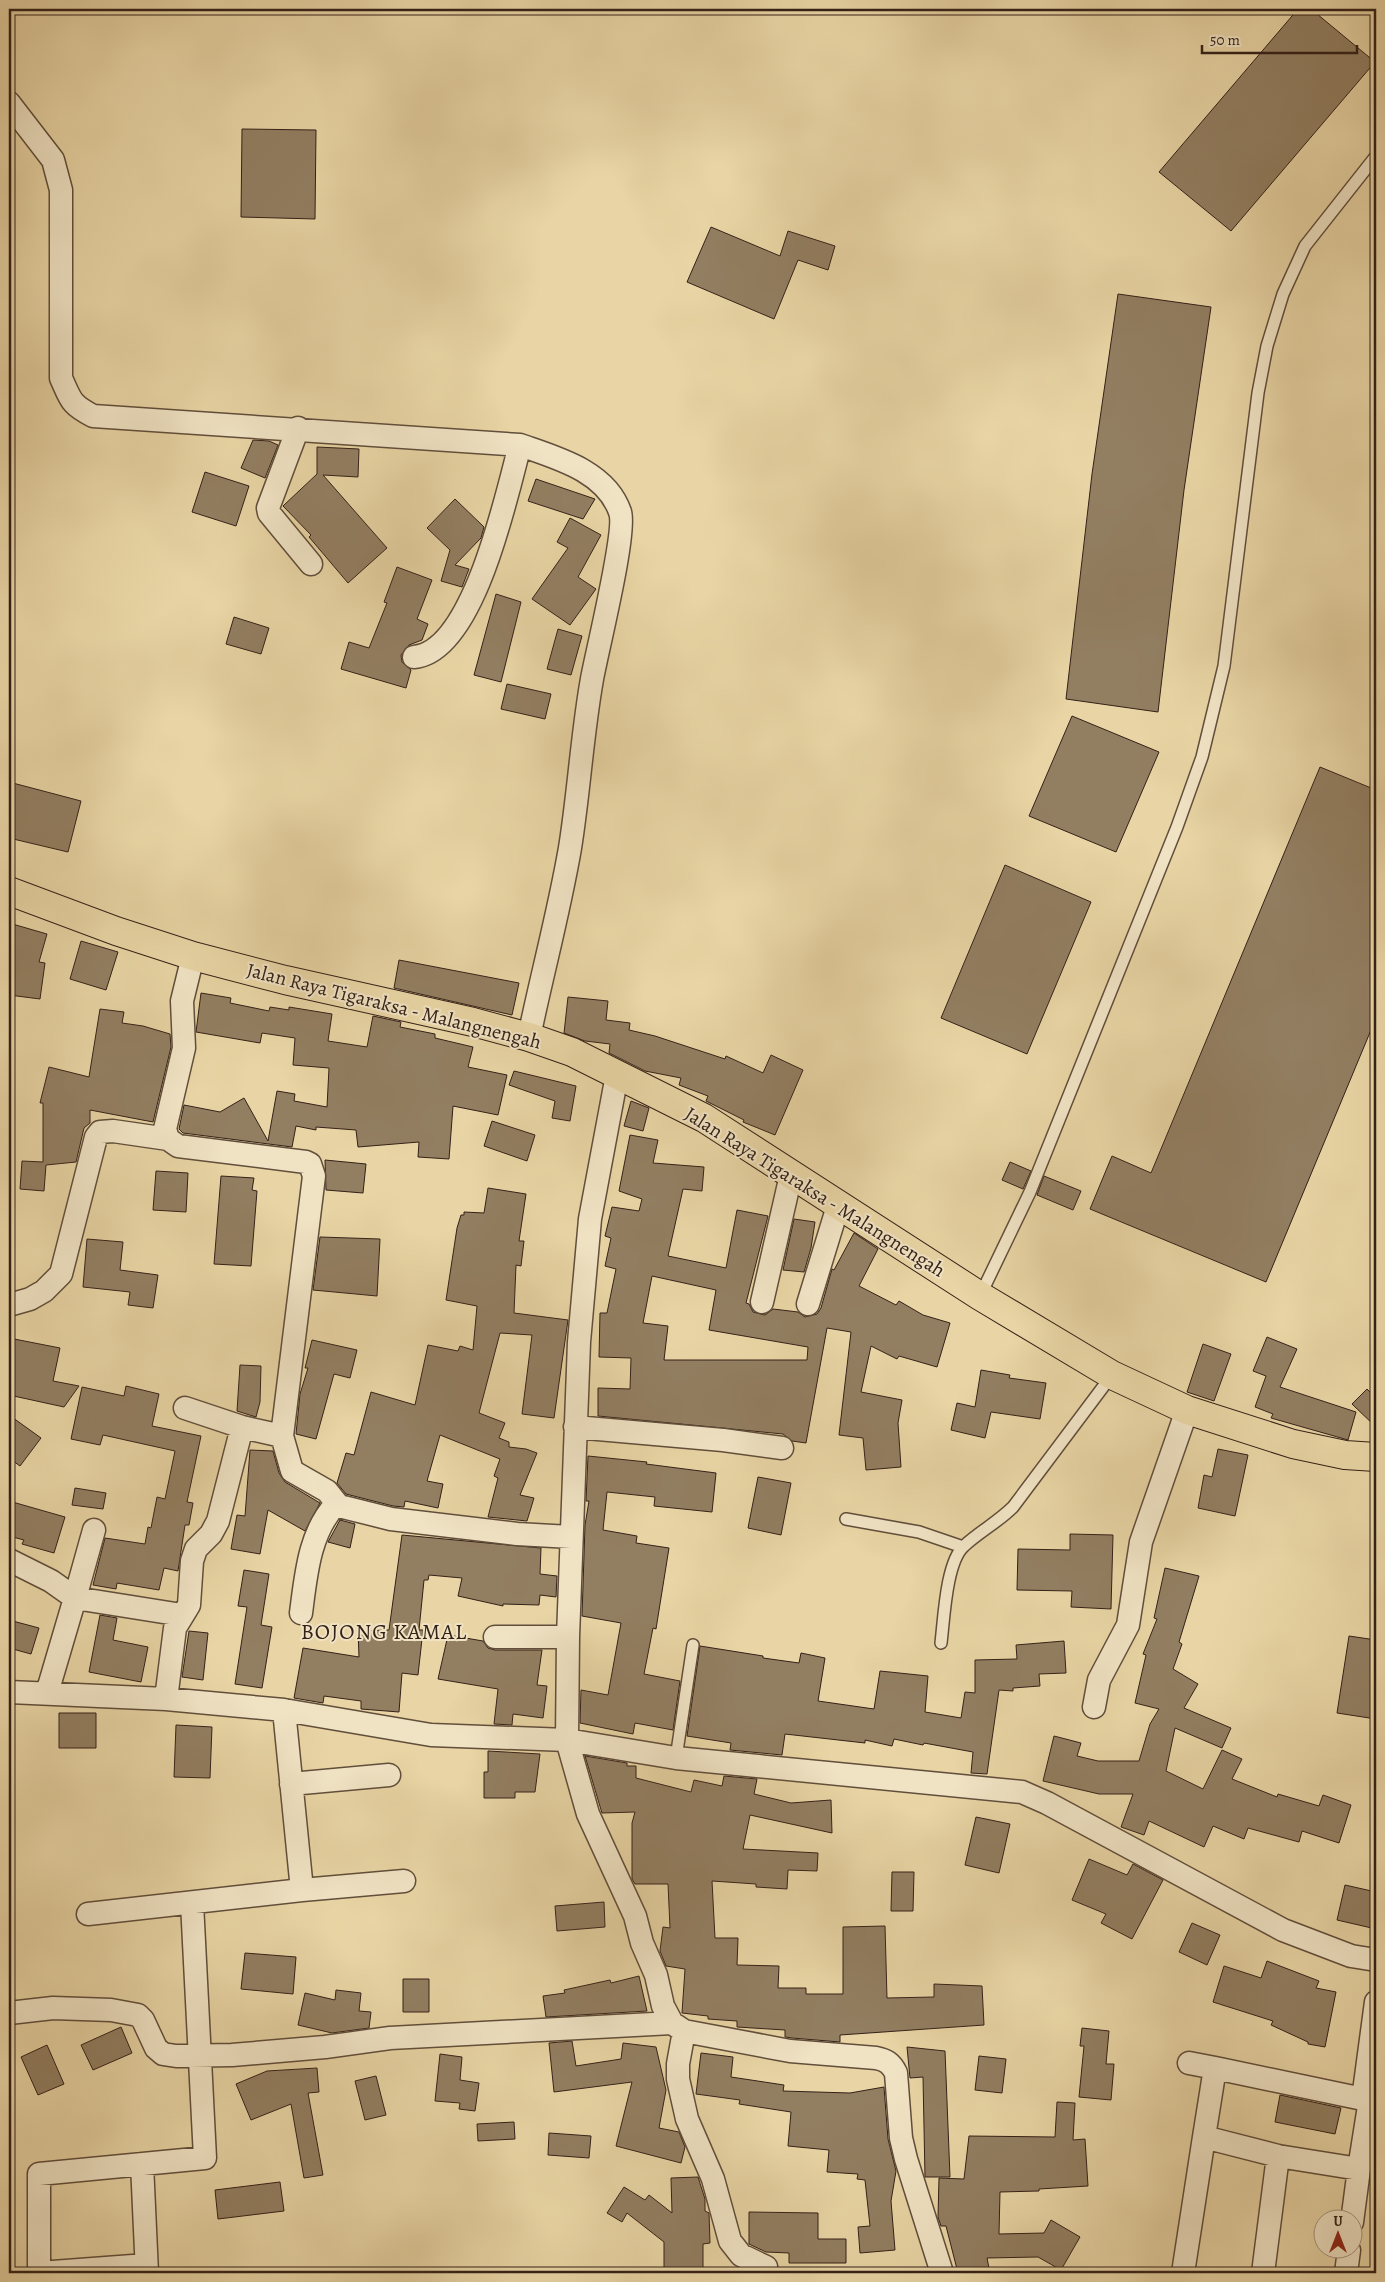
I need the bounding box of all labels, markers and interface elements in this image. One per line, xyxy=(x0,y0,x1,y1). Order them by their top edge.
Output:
scale bar xyxy=(1202,22,1358,54)
text: 50 m xyxy=(1210,30,1240,50)
street label: Jalan Raya Tigaraksa - Malangnengah xyxy=(244,956,544,1056)
street label: Jalan Raya Tigaraksa - Malangnengah xyxy=(679,1100,951,1284)
district label: BOJONG KAMAL xyxy=(301,1617,467,1647)
north arrow xyxy=(1312,2210,1362,2260)
text: U xyxy=(1333,2212,1343,2231)

